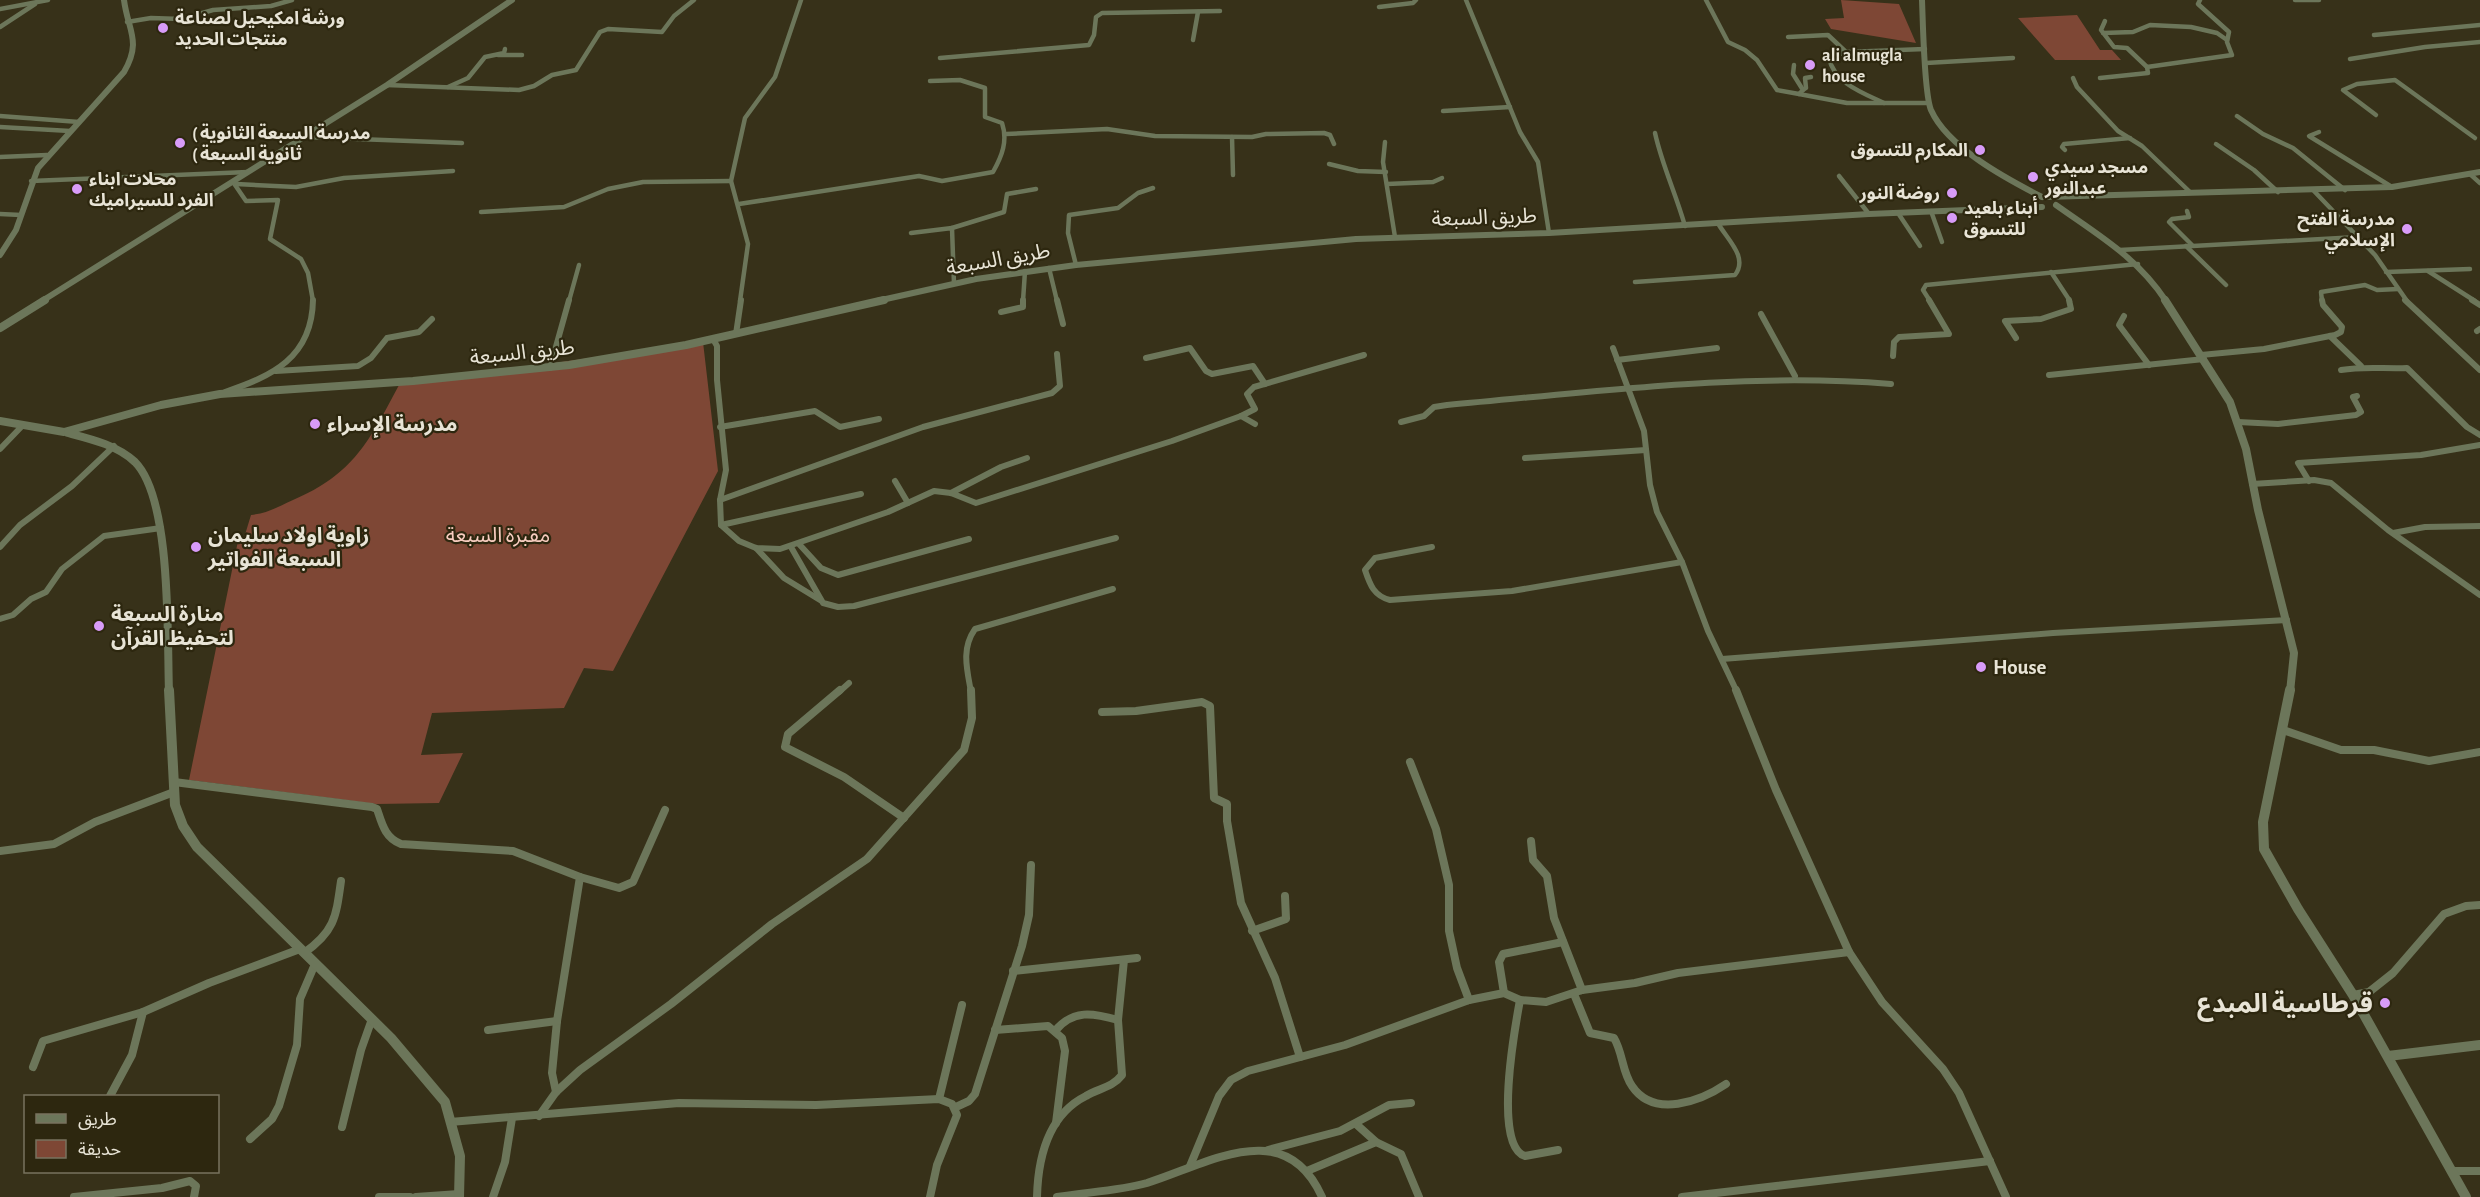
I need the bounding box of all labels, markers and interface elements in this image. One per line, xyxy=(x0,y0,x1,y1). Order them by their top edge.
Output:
place label: ورشة امكيحيل لصناعة منتجات الحديد xyxy=(175,8,345,49)
marker: ورشة امكيحيل لصناعة منتجات الحديد xyxy=(156,21,170,35)
place label: ali almugla house xyxy=(1822,47,1903,86)
marker: ali almugla house xyxy=(1803,58,1817,72)
place label: ( مدرسة السبعة الثانوية ( ثانوية السبعة xyxy=(192,123,371,164)
marker: ( مدرسة السبعة الثانوية ( ثانوية السبعة xyxy=(173,136,187,150)
place label: المكارم للتسوق xyxy=(1851,142,1968,163)
marker: المكارم للتسوق xyxy=(1973,143,1987,157)
place label: مسجد سيدي عبدالنور xyxy=(2044,159,2148,199)
marker: مسجد سيدي عبدالنور xyxy=(2026,170,2040,184)
place label: محلات ابناء الفرد للسيراميك xyxy=(89,171,214,211)
marker: محلات ابناء الفرد للسيراميك xyxy=(70,182,84,196)
place label: روضة النور xyxy=(1858,183,1940,204)
marker: روضة النور xyxy=(1945,186,1959,200)
place label: أبناء بلعيد للتسوق xyxy=(1964,195,2038,239)
street label: طريق السبعة xyxy=(1431,205,1537,232)
place label: مدرسة الفتح الإسلامي xyxy=(2297,209,2395,254)
marker: أبناء بلعيد للتسوق xyxy=(1945,211,1959,225)
marker: مدرسة الفتح الإسلامي xyxy=(2400,222,2414,236)
street label: طريق السبعة xyxy=(944,240,1052,281)
street label: طريق السبعة xyxy=(469,337,576,370)
place label: مدرسة الإسراء xyxy=(327,414,457,438)
marker: مدرسة الإسراء xyxy=(308,417,322,431)
place label: زاوية اولاد سليمان السبعة الفواتير xyxy=(207,525,369,571)
park label: مقبرة السبعة xyxy=(446,525,550,547)
marker: زاوية اولاد سليمان السبعة الفواتير xyxy=(189,540,203,554)
place label: منارة السبعة لتحفيظ القرآن xyxy=(111,604,234,650)
marker: منارة السبعة لتحفيظ القرآن xyxy=(92,619,106,633)
place label: House xyxy=(1993,657,2047,678)
marker: House xyxy=(1974,660,1988,674)
place label: قرطاسية المبدع xyxy=(2197,990,2373,1022)
marker: قرطاسية المبدع xyxy=(2378,996,2392,1010)
legend xyxy=(24,1095,219,1173)
text: طريق xyxy=(78,1111,117,1130)
text: حديقة xyxy=(78,1141,121,1159)

